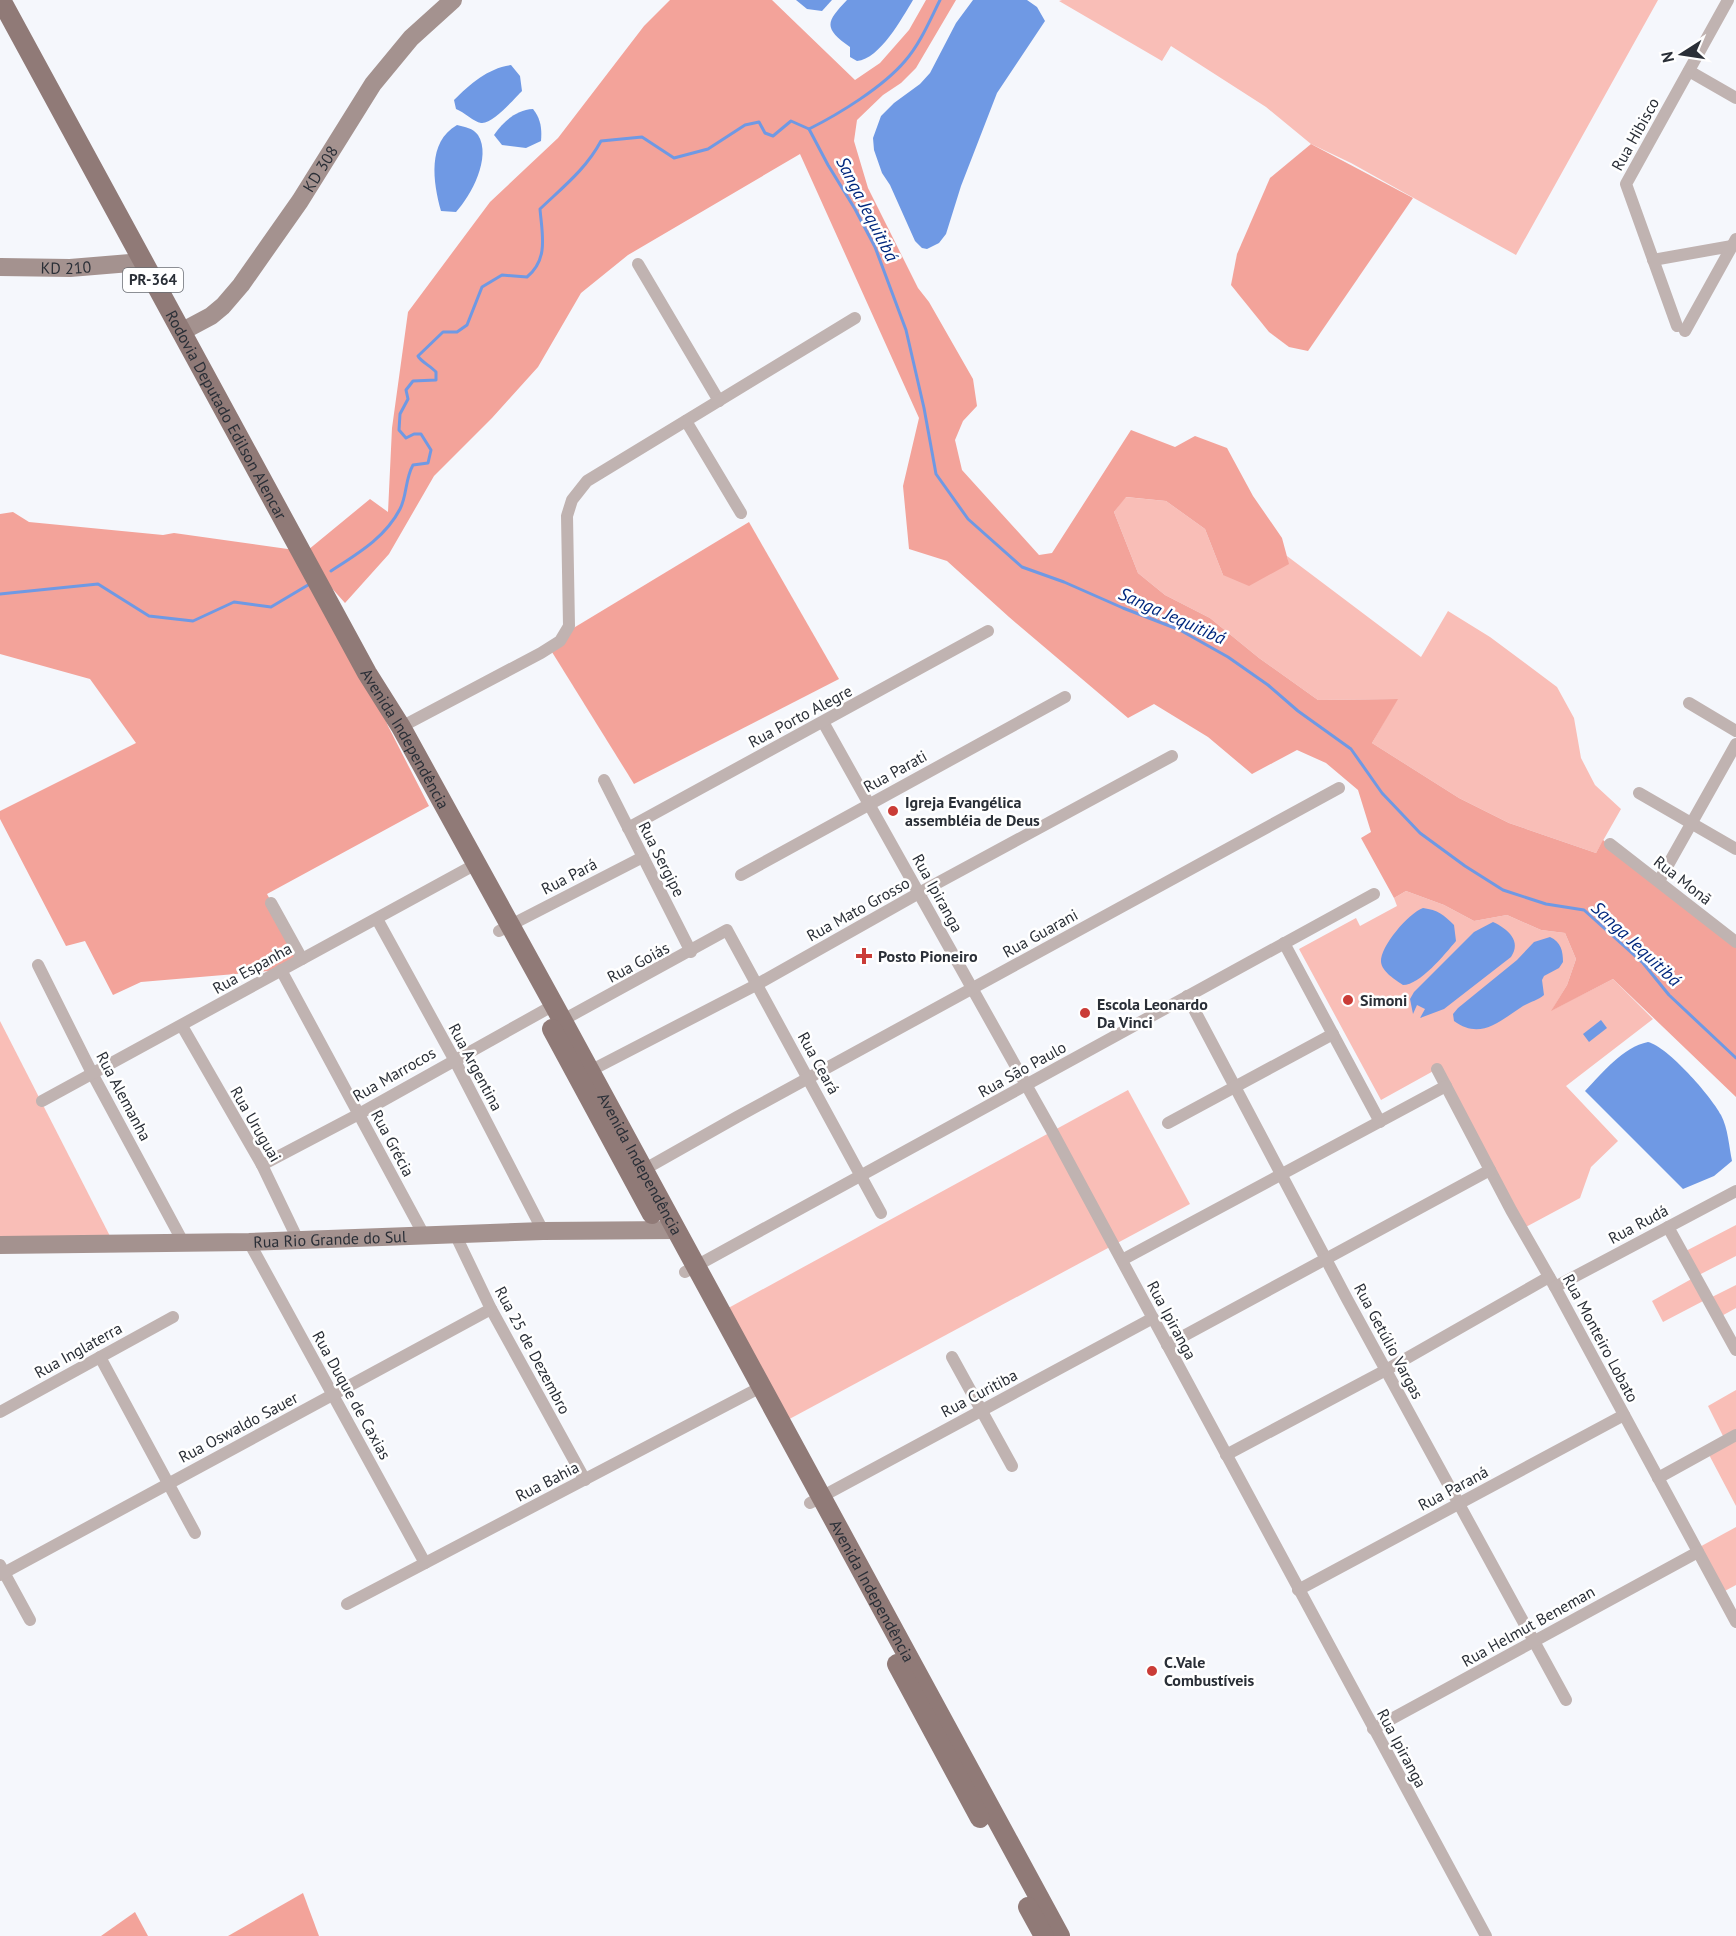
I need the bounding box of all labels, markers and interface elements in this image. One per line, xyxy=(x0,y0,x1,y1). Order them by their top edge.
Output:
north arrow xyxy=(1652,24,1712,84)
text: N xyxy=(1656,50,1678,64)
street label: Rua Hibisco xyxy=(1607,94,1663,174)
street label: KD 308 xyxy=(298,142,342,196)
water label: Sanga Jequitibá xyxy=(831,152,904,265)
street label: KD 210 xyxy=(40,256,92,278)
road number: PR-364 xyxy=(123,268,183,292)
street label: Rodovia Deputado Edilson Alencar xyxy=(162,307,292,523)
water label: Sanga Jequitibá xyxy=(1115,582,1229,649)
street label: Avenida Independência xyxy=(357,665,454,812)
street label: Rua Porto Alegre xyxy=(745,680,855,752)
street label: Rua Parati xyxy=(860,745,930,797)
place label: Igreja Evangélica assembléia de Deus xyxy=(905,792,1040,830)
marker: Igreja Evangélica assembléia de Deus xyxy=(886,804,900,818)
street label: Rua Sergipe xyxy=(634,818,690,900)
street label: Rua Ipiranga xyxy=(908,850,968,936)
street label: Rua Monã xyxy=(1650,851,1716,909)
street label: Rua Pará xyxy=(538,853,600,899)
street label: Rua Mato Grosso xyxy=(803,872,913,946)
water label: Sanga Jequitibá xyxy=(1587,896,1686,991)
street label: Rua Guarani xyxy=(999,904,1081,962)
street label: Rua Goiás xyxy=(603,937,673,987)
street label: Rua Espanha xyxy=(209,938,295,998)
place label: Posto Pioneiro xyxy=(878,946,978,966)
marker: Posto Pioneiro xyxy=(855,947,873,965)
place label: Simoni xyxy=(1360,990,1407,1010)
marker: Simoni xyxy=(1341,993,1355,1007)
place label: Escola Leonardo Da Vinci xyxy=(1097,994,1208,1032)
marker: Escola Leonardo Da Vinci xyxy=(1078,1006,1092,1020)
street label: Rua Argentina xyxy=(445,1020,507,1114)
street label: Rua Ceará xyxy=(794,1028,844,1098)
street label: Rua São Paulo xyxy=(974,1037,1070,1101)
street label: Rua Marrocos xyxy=(349,1042,439,1106)
street label: Rua Alemanha xyxy=(92,1048,156,1144)
street label: Rua Uruguai xyxy=(226,1083,286,1165)
street label: Avenida Independência xyxy=(594,1089,687,1239)
street label: Rua Grécia xyxy=(367,1106,419,1180)
street label: Rua Rudá xyxy=(1605,1200,1671,1248)
street label: Rua Rio Grande do Sul xyxy=(253,1226,407,1252)
street label: Rua Monteiro Lobato xyxy=(1559,1270,1643,1406)
street label: Rua Ipiranga xyxy=(1143,1277,1201,1363)
street label: Rua Getúlio Vargas xyxy=(1350,1280,1428,1403)
street label: Rua 25 de Dezembro xyxy=(491,1283,575,1417)
street label: Rua Inglaterra xyxy=(31,1318,125,1382)
street label: Rua Duque de Caxias xyxy=(308,1327,396,1463)
street label: Rua Curitiba xyxy=(937,1365,1021,1421)
street label: Rua Oswaldo Sauer xyxy=(175,1387,302,1467)
street label: Rua Bahia xyxy=(512,1457,582,1505)
street label: Rua Paraná xyxy=(1414,1461,1492,1515)
street label: Avenida Independência xyxy=(826,1516,919,1666)
street label: Rua Helmut Beneman xyxy=(1458,1581,1598,1671)
place label: C.Vale Combustíveis xyxy=(1164,1652,1255,1690)
marker: C.Vale Combustíveis xyxy=(1145,1664,1159,1678)
street label: Rua Ipiranga xyxy=(1373,1705,1431,1791)

